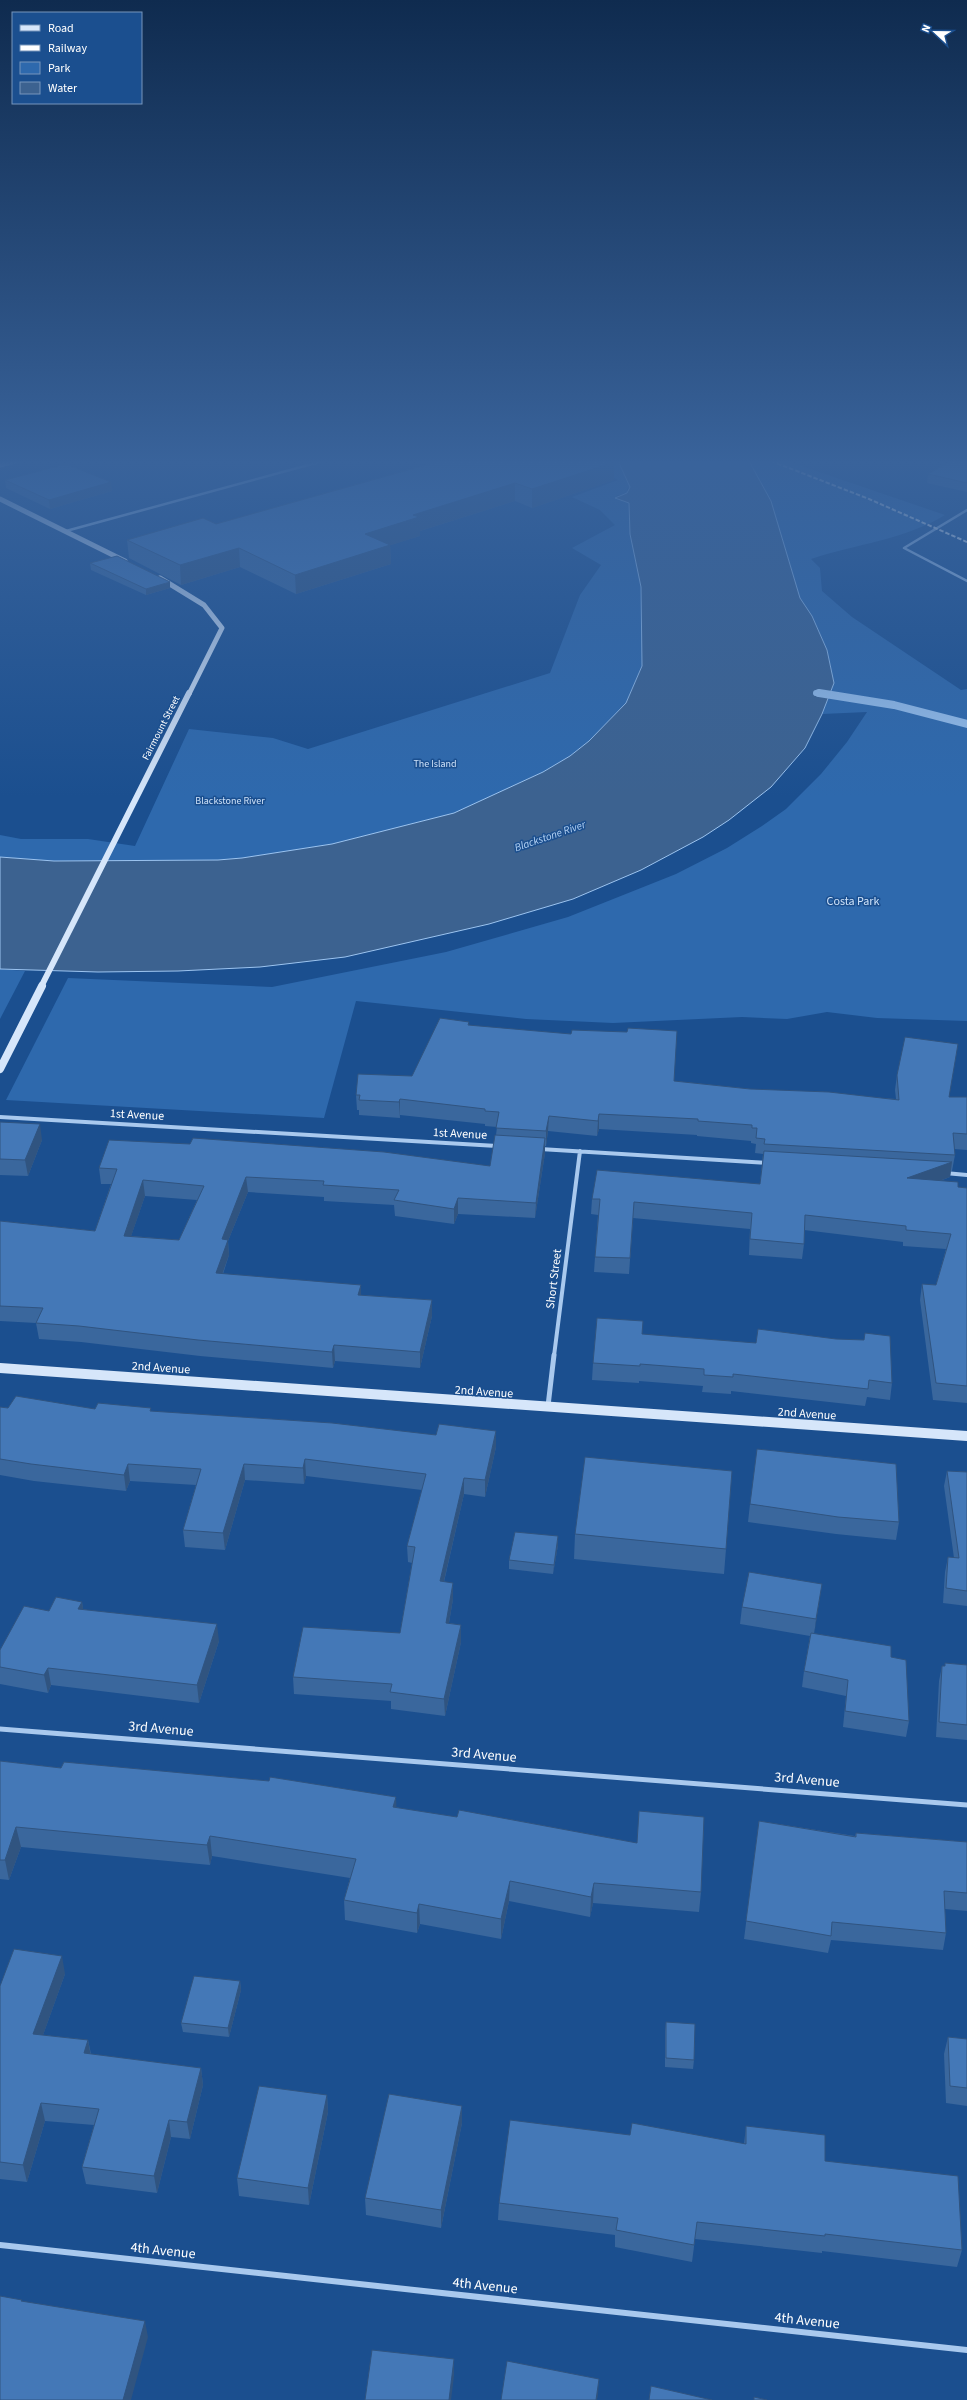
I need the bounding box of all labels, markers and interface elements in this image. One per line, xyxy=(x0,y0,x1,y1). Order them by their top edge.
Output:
legend xyxy=(12,12,142,104)
north arrow xyxy=(915,12,955,52)
text: Road xyxy=(48,20,74,37)
text: N xyxy=(918,22,935,35)
text: Railway xyxy=(48,40,87,57)
text: Park xyxy=(48,60,70,77)
text: Water xyxy=(48,80,78,97)
street label: Fairmount Street xyxy=(139,693,184,763)
park label: The Island xyxy=(413,757,457,771)
park label: Blackstone River xyxy=(195,794,265,808)
water label: Blackstone River xyxy=(512,816,589,855)
park label: Costa Park xyxy=(827,893,879,910)
street label: 1st Avenue xyxy=(109,1105,165,1125)
street label: 1st Avenue xyxy=(432,1124,488,1144)
street label: Short Street xyxy=(542,1248,566,1310)
street label: 2nd Avenue xyxy=(131,1357,191,1379)
street label: 2nd Avenue xyxy=(454,1381,514,1403)
street label: 2nd Avenue xyxy=(777,1403,837,1425)
street label: 3rd Avenue xyxy=(128,1716,194,1742)
street label: 3rd Avenue xyxy=(451,1742,517,1768)
street label: 3rd Avenue xyxy=(774,1767,840,1793)
street label: 4th Avenue xyxy=(130,2238,197,2264)
street label: 4th Avenue xyxy=(452,2273,519,2299)
street label: 4th Avenue xyxy=(774,2308,841,2334)

